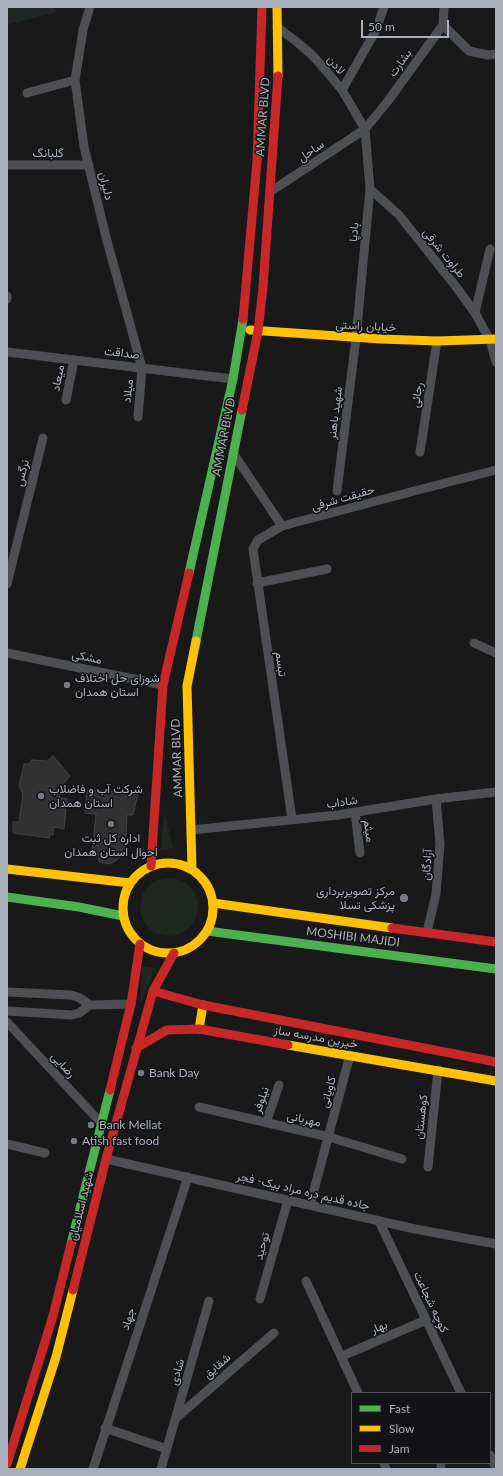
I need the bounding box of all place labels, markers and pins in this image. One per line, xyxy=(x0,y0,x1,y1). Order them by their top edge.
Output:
place label: شوراى حل اختلاف استان همدان xyxy=(75,671,160,699)
marker: شوراى حل اختلاف استان همدان xyxy=(62,680,72,690)
place label: شرکت آب و فاضلاب استان همدان xyxy=(49,782,143,810)
marker: شرکت آب و فاضلاب استان همدان xyxy=(36,791,46,801)
marker: اداره کل ثبت احوال استان همدان xyxy=(106,819,116,829)
place label: اداره کل ثبت احوال استان همدان xyxy=(64,831,158,859)
place label: مرکز تصویربرداری پزشکی تسلا xyxy=(316,884,395,912)
marker: مرکز تصویربرداری پزشکی تسلا xyxy=(398,892,410,904)
place label: Bank Day xyxy=(149,1066,199,1080)
marker: Bank Day xyxy=(136,1068,146,1078)
place label: Bank Mellat xyxy=(99,1118,162,1132)
marker: Bank Mellat xyxy=(86,1120,96,1130)
place label: Atish fast food xyxy=(82,1134,159,1148)
marker: Atish fast food xyxy=(69,1136,79,1146)

